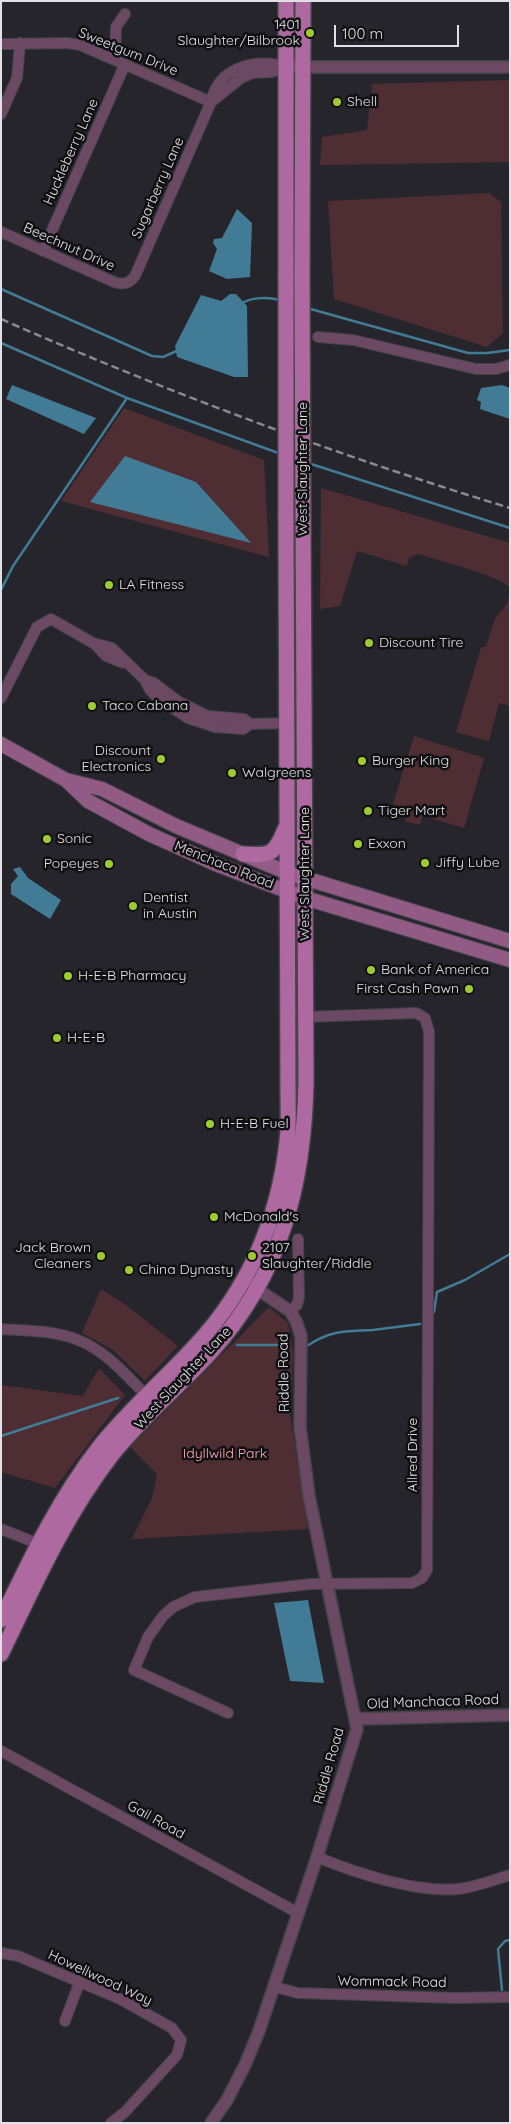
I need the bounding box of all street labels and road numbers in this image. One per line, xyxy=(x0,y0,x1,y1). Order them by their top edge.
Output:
street label: Sweetgum Drive xyxy=(76,24,180,80)
street label: Huckleberry Lane xyxy=(40,96,102,208)
street label: Sugarberry Lane xyxy=(128,135,188,241)
street label: Beechnut Drive xyxy=(21,219,117,275)
street label: West Slaughter Lane xyxy=(295,402,311,536)
street label: West Slaughter Lane xyxy=(297,807,313,941)
street label: Menchaca Road xyxy=(172,837,276,893)
street label: West Slaughter Lane xyxy=(131,1323,235,1433)
street label: Riddle Road xyxy=(275,1333,293,1413)
street label: Allred Drive xyxy=(405,1418,421,1492)
street label: Old Manchaca Road xyxy=(367,1691,499,1713)
street label: Riddle Road xyxy=(310,1726,348,1806)
street label: Gail Road xyxy=(124,1797,188,1843)
street label: Howellwood Way xyxy=(45,1947,155,2009)
street label: Wommack Road xyxy=(337,1973,447,1991)

